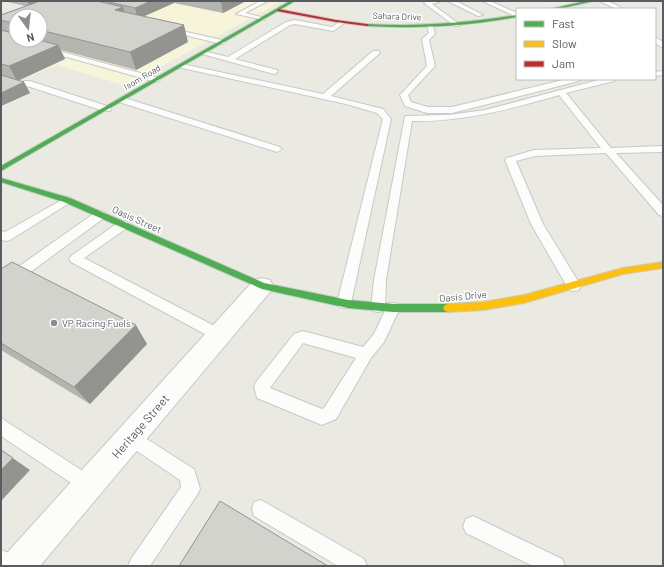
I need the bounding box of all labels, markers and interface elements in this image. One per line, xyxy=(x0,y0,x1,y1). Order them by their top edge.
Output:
north arrow xyxy=(8,8,48,48)
legend xyxy=(516,8,656,80)
street label: Sahara Drive xyxy=(372,10,422,22)
text: Fast xyxy=(552,16,575,30)
text: N xyxy=(25,31,36,45)
text: Slow xyxy=(552,36,577,50)
text: Jam xyxy=(552,56,575,70)
street label: Isom Road xyxy=(122,62,162,92)
street label: Oasis Street xyxy=(110,203,164,235)
street label: Oasis Drive xyxy=(439,288,487,304)
place label: VP Racing Fuels xyxy=(62,317,131,329)
marker: VP Racing Fuels xyxy=(49,318,59,328)
street label: Heritage Street xyxy=(108,391,172,461)

